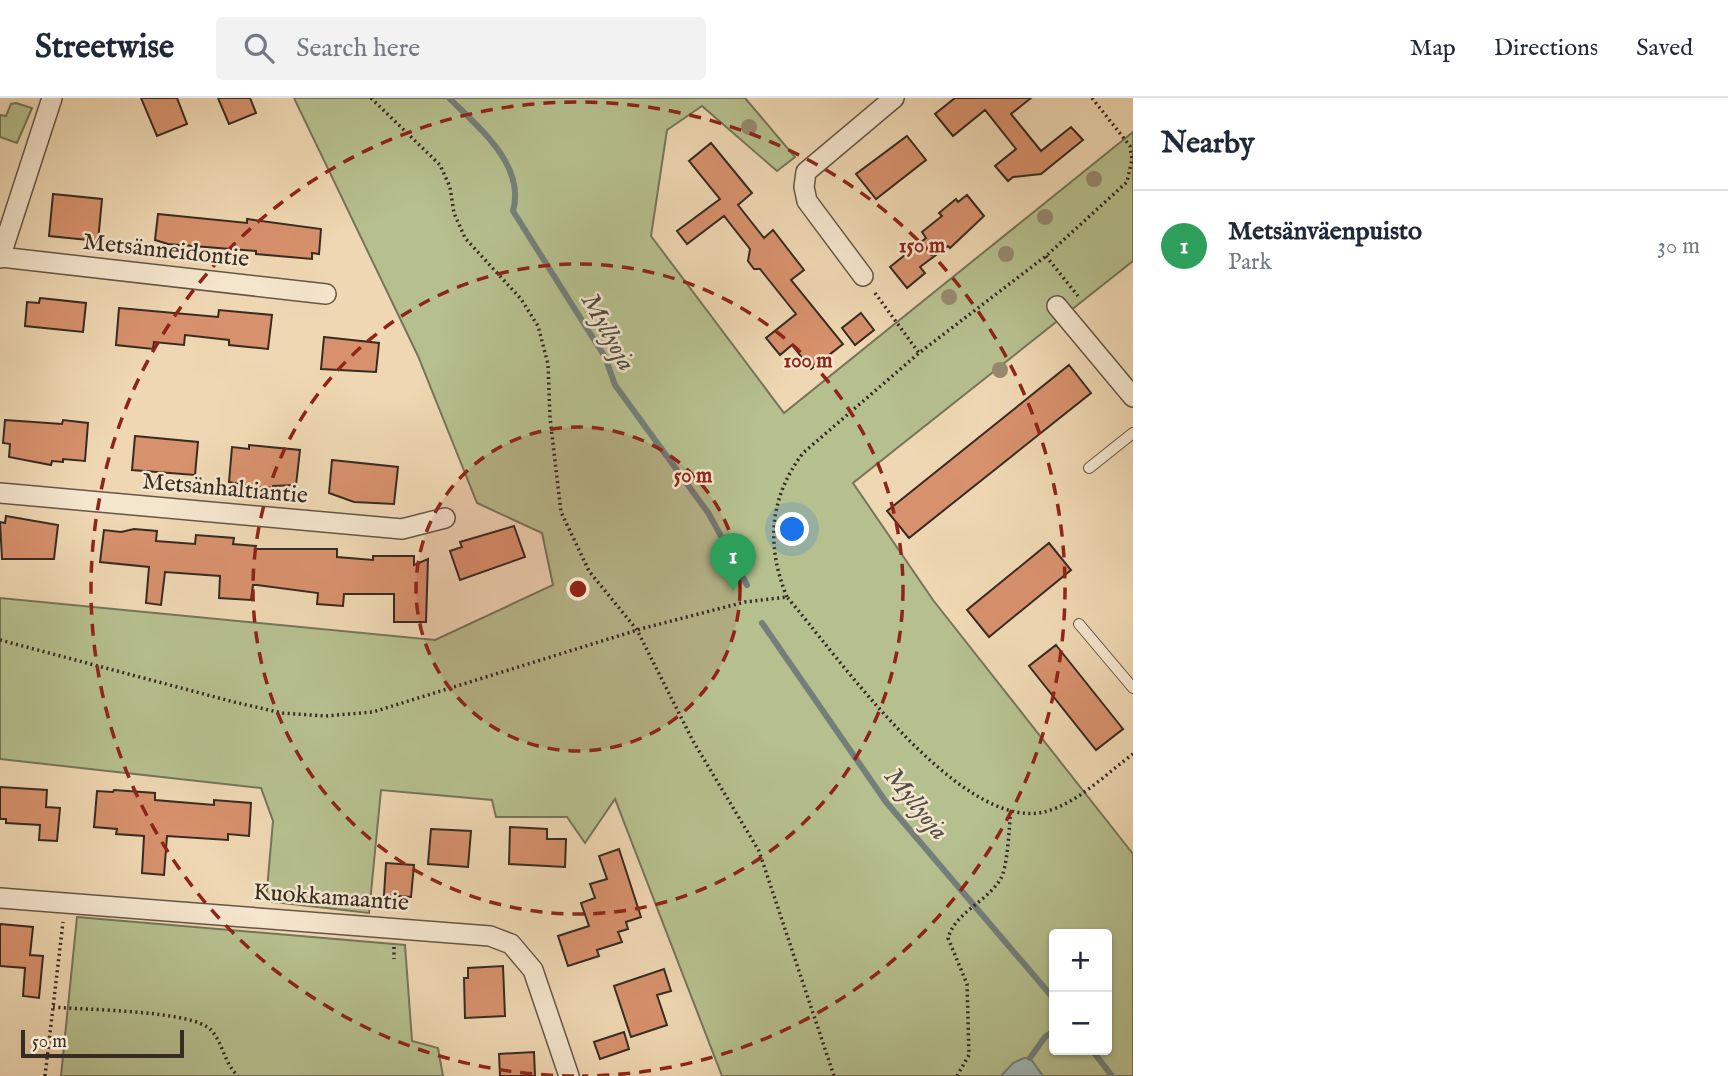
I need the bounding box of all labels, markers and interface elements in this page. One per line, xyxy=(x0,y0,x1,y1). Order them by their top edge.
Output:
search box xyxy=(216,17,706,80)
text: Streetwise xyxy=(35,27,174,69)
icon: search xyxy=(240,29,278,67)
text: Search here xyxy=(296,32,420,65)
text: Map xyxy=(1410,33,1456,64)
text: Directions xyxy=(1494,33,1598,64)
text: Saved xyxy=(1636,33,1693,64)
text: Nearby xyxy=(1161,125,1254,163)
text: Metsänväenpuisto xyxy=(1228,215,1422,248)
street label: Metsänneidontie xyxy=(81,227,251,275)
text: 1 xyxy=(1180,232,1188,261)
text: 30 m xyxy=(1657,232,1700,261)
text: 150 m xyxy=(899,233,946,260)
text: Park xyxy=(1228,248,1272,277)
water label: Myllyoja xyxy=(573,287,643,377)
text: 100 m xyxy=(783,348,833,375)
text: 50 m xyxy=(674,463,713,490)
street label: Metsänhaltiantie xyxy=(141,466,309,512)
your location xyxy=(775,512,809,546)
pin: 1 xyxy=(710,533,756,591)
centre of rings xyxy=(566,577,590,601)
water label: Myllyoja xyxy=(877,761,955,847)
street label: Kuokkamaantie xyxy=(252,877,410,919)
map controls xyxy=(1049,929,1112,1055)
button: + xyxy=(1049,929,1112,992)
button: − xyxy=(1049,992,1112,1055)
scale bar xyxy=(21,1027,184,1059)
text: 50 m xyxy=(32,1030,67,1054)

